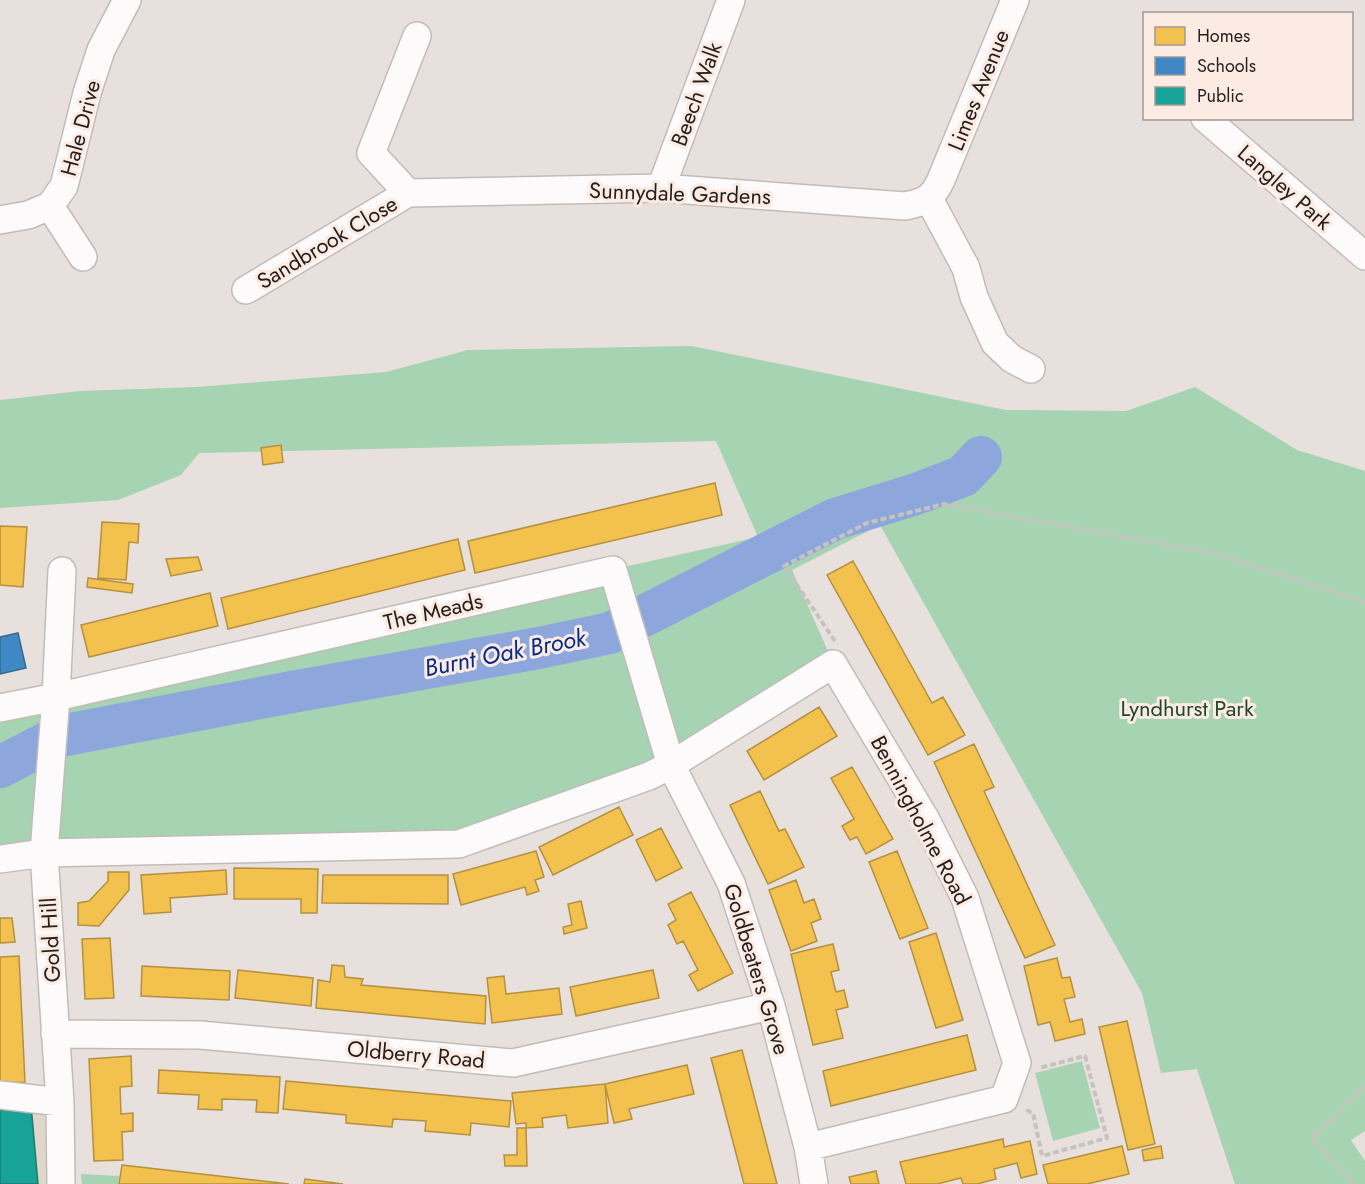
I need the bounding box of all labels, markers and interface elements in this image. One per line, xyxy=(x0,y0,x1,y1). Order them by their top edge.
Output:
legend xyxy=(1143,12,1353,120)
text: Homes xyxy=(1197,23,1250,49)
street label: Limes Avenue xyxy=(939,25,1017,155)
street label: Beech Walk xyxy=(662,37,730,150)
text: Schools xyxy=(1197,53,1256,79)
street label: Hale Drive xyxy=(52,76,108,180)
text: Public xyxy=(1197,83,1244,109)
street label: Langley Park xyxy=(1231,137,1340,237)
street label: Sunnydale Gardens xyxy=(589,174,772,212)
street label: Sandbrook Close xyxy=(251,187,403,297)
street label: The Meads xyxy=(380,584,486,638)
water label: Burnt Oak Brook xyxy=(421,619,590,685)
park label: Lyndhurst Park xyxy=(1120,692,1254,724)
street label: Benningholme Road xyxy=(863,730,979,910)
street label: Goldbeaters Grove xyxy=(716,880,798,1058)
street label: Gold Hill xyxy=(32,897,68,983)
street label: Oldberry Road xyxy=(346,1032,486,1076)

